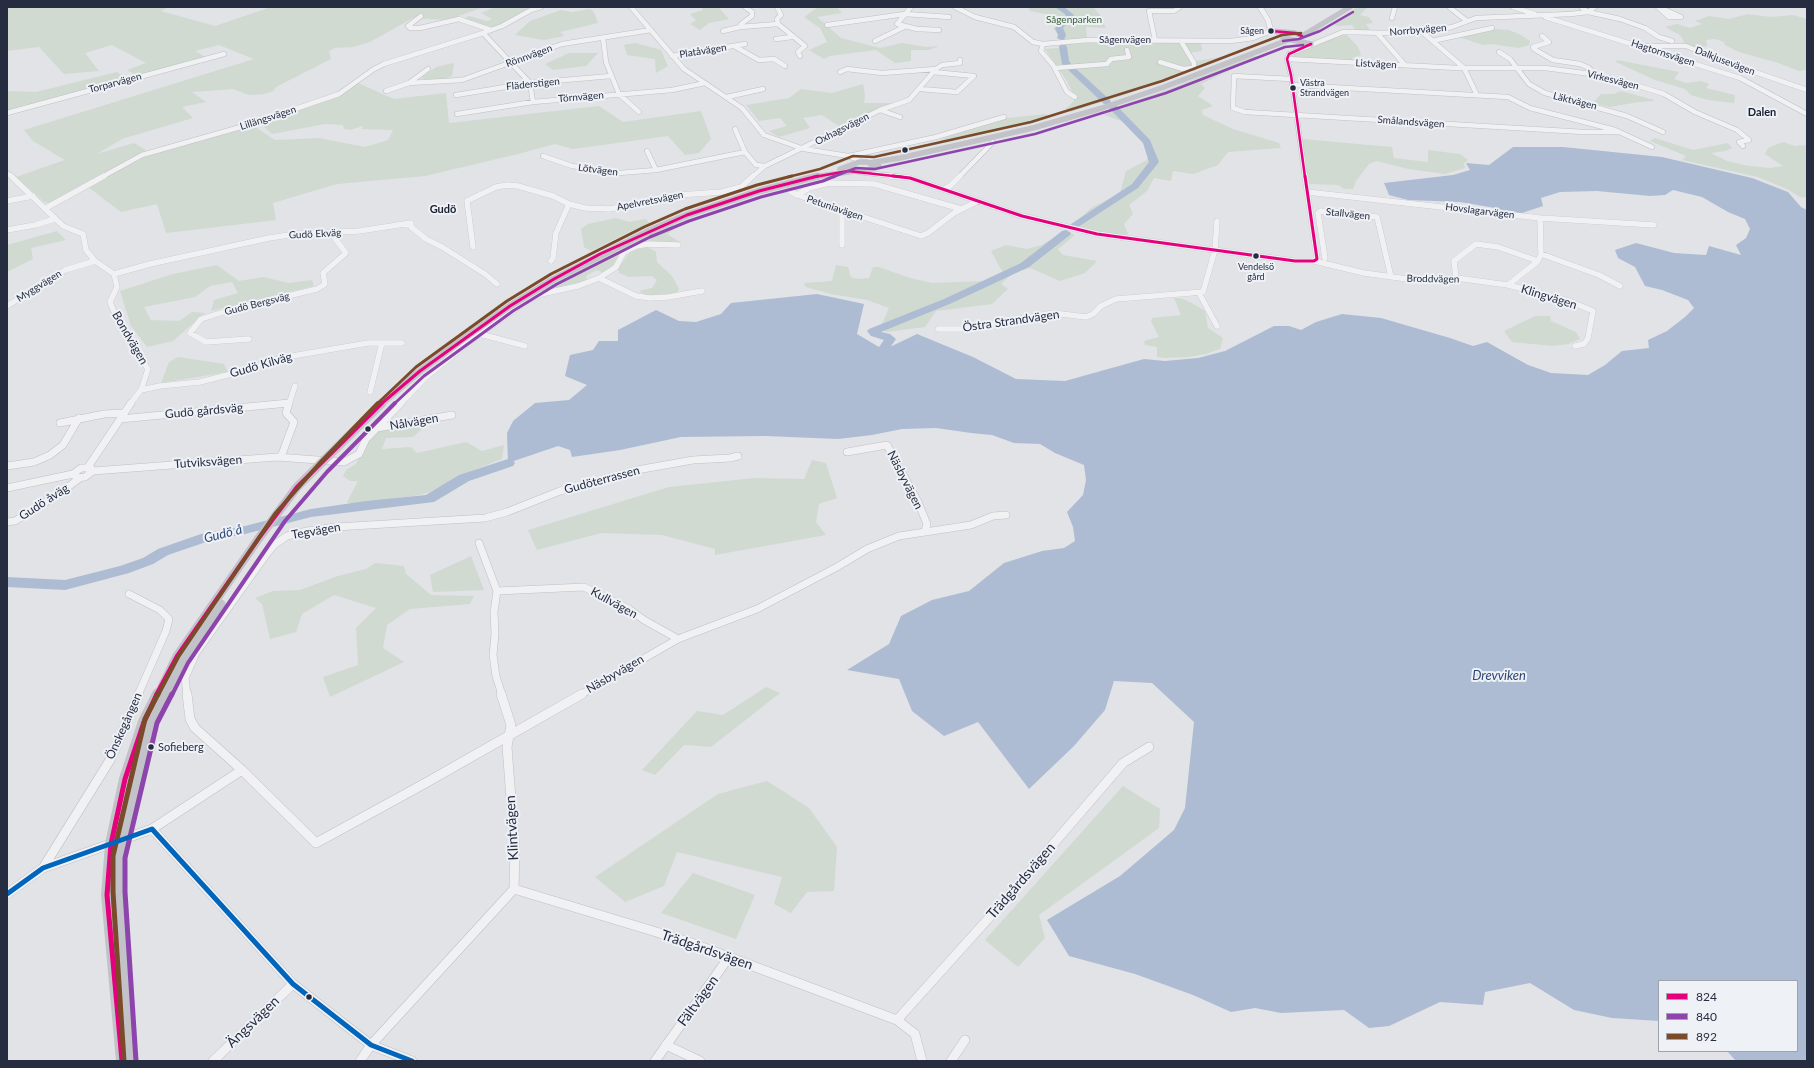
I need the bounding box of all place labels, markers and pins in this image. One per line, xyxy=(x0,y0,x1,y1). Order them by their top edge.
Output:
place label: Sågen xyxy=(1240,26,1264,36)
marker: Sågen xyxy=(1266,26,1276,36)
place label: Västra Strandvägen xyxy=(1300,78,1349,99)
marker: Västra Strandvägen xyxy=(1288,83,1298,93)
unlabelled marker xyxy=(900,145,910,155)
marker: Vendelsö gård xyxy=(1251,251,1261,261)
place label: Vendelsö gård xyxy=(1238,262,1274,283)
unlabelled marker xyxy=(363,424,373,434)
place label: Sofieberg xyxy=(158,740,204,754)
marker: Sofieberg xyxy=(146,742,156,752)
unlabelled marker xyxy=(304,992,314,1002)

